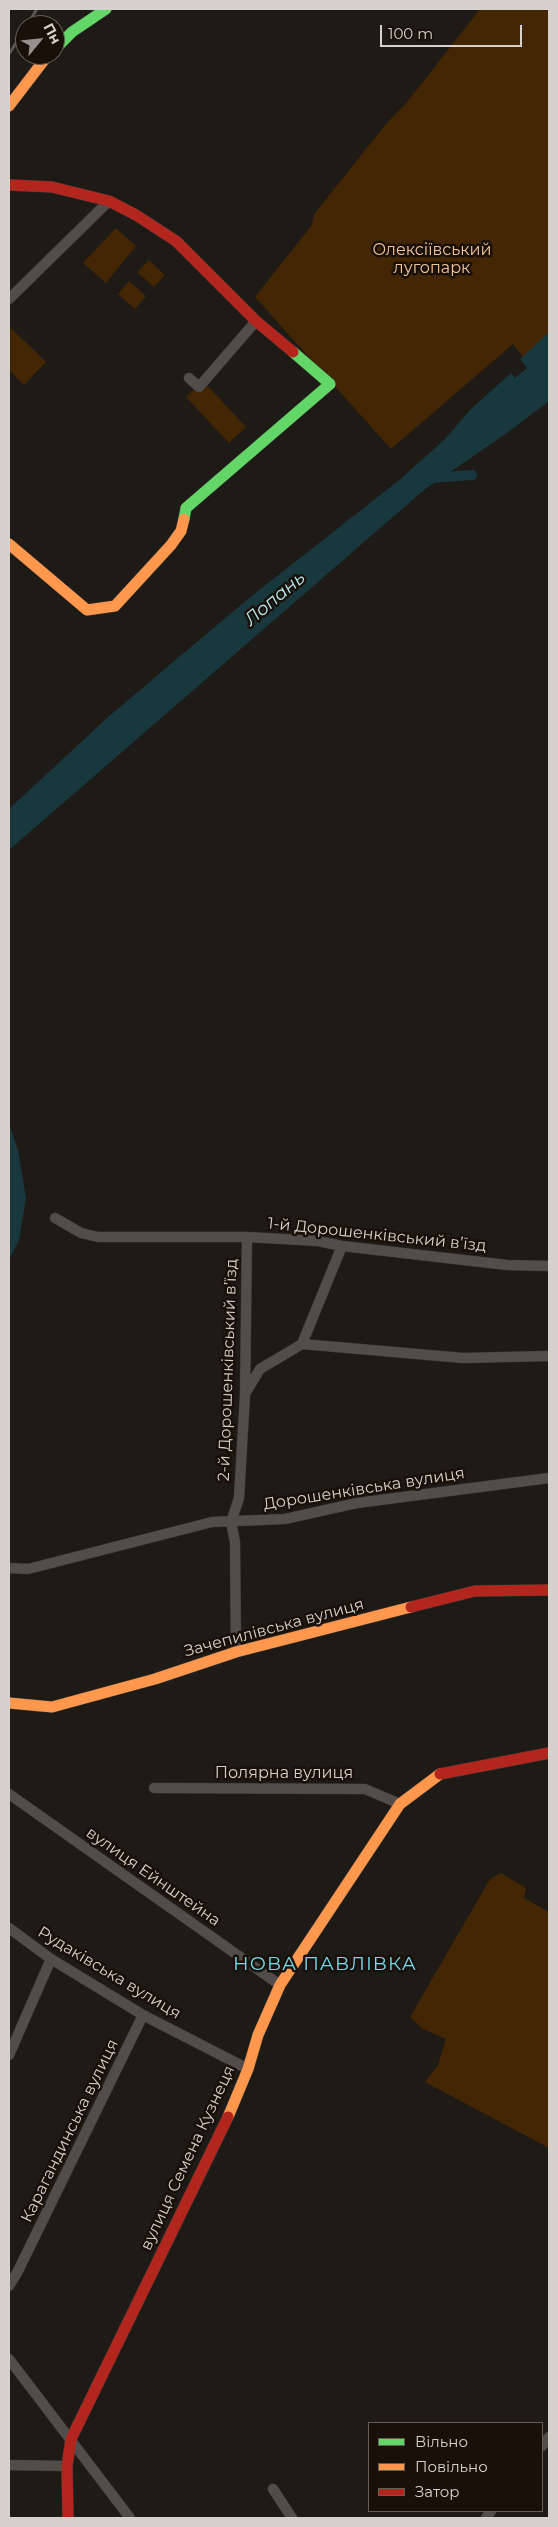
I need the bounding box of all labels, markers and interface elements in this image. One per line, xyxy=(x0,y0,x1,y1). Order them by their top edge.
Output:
north arrow xyxy=(15,15,65,65)
scale bar xyxy=(383,15,526,47)
text: Пн xyxy=(39,20,65,47)
text: 100 m xyxy=(388,24,433,43)
park label: Олексіївський лугопарк xyxy=(372,240,492,278)
water label: Лопань xyxy=(240,567,310,631)
street label: 1-й Дорошенківський в’їзд xyxy=(267,1214,487,1256)
street label: 2-й Дорошенківський в’їзд xyxy=(215,1258,241,1482)
street label: Дорошенківська вулиця xyxy=(262,1464,466,1514)
street label: Зачепилівська вулиця xyxy=(182,1595,366,1661)
street label: Полярна вулиця xyxy=(215,1763,353,1783)
street label: вулиця Ейнштейна xyxy=(82,1823,224,1931)
street label: Рудаківська вулиця xyxy=(34,1923,184,2023)
district label: НОВА ПАВЛІВКА xyxy=(231,1953,419,1975)
street label: Карагандинська вулиця xyxy=(17,2036,123,2226)
street label: вулиця Семена Кузнеця xyxy=(137,2063,239,2253)
legend xyxy=(368,2422,543,2512)
text: Вільно xyxy=(415,2432,468,2451)
text: Повільно xyxy=(415,2457,488,2476)
text: Затор xyxy=(415,2482,460,2501)

